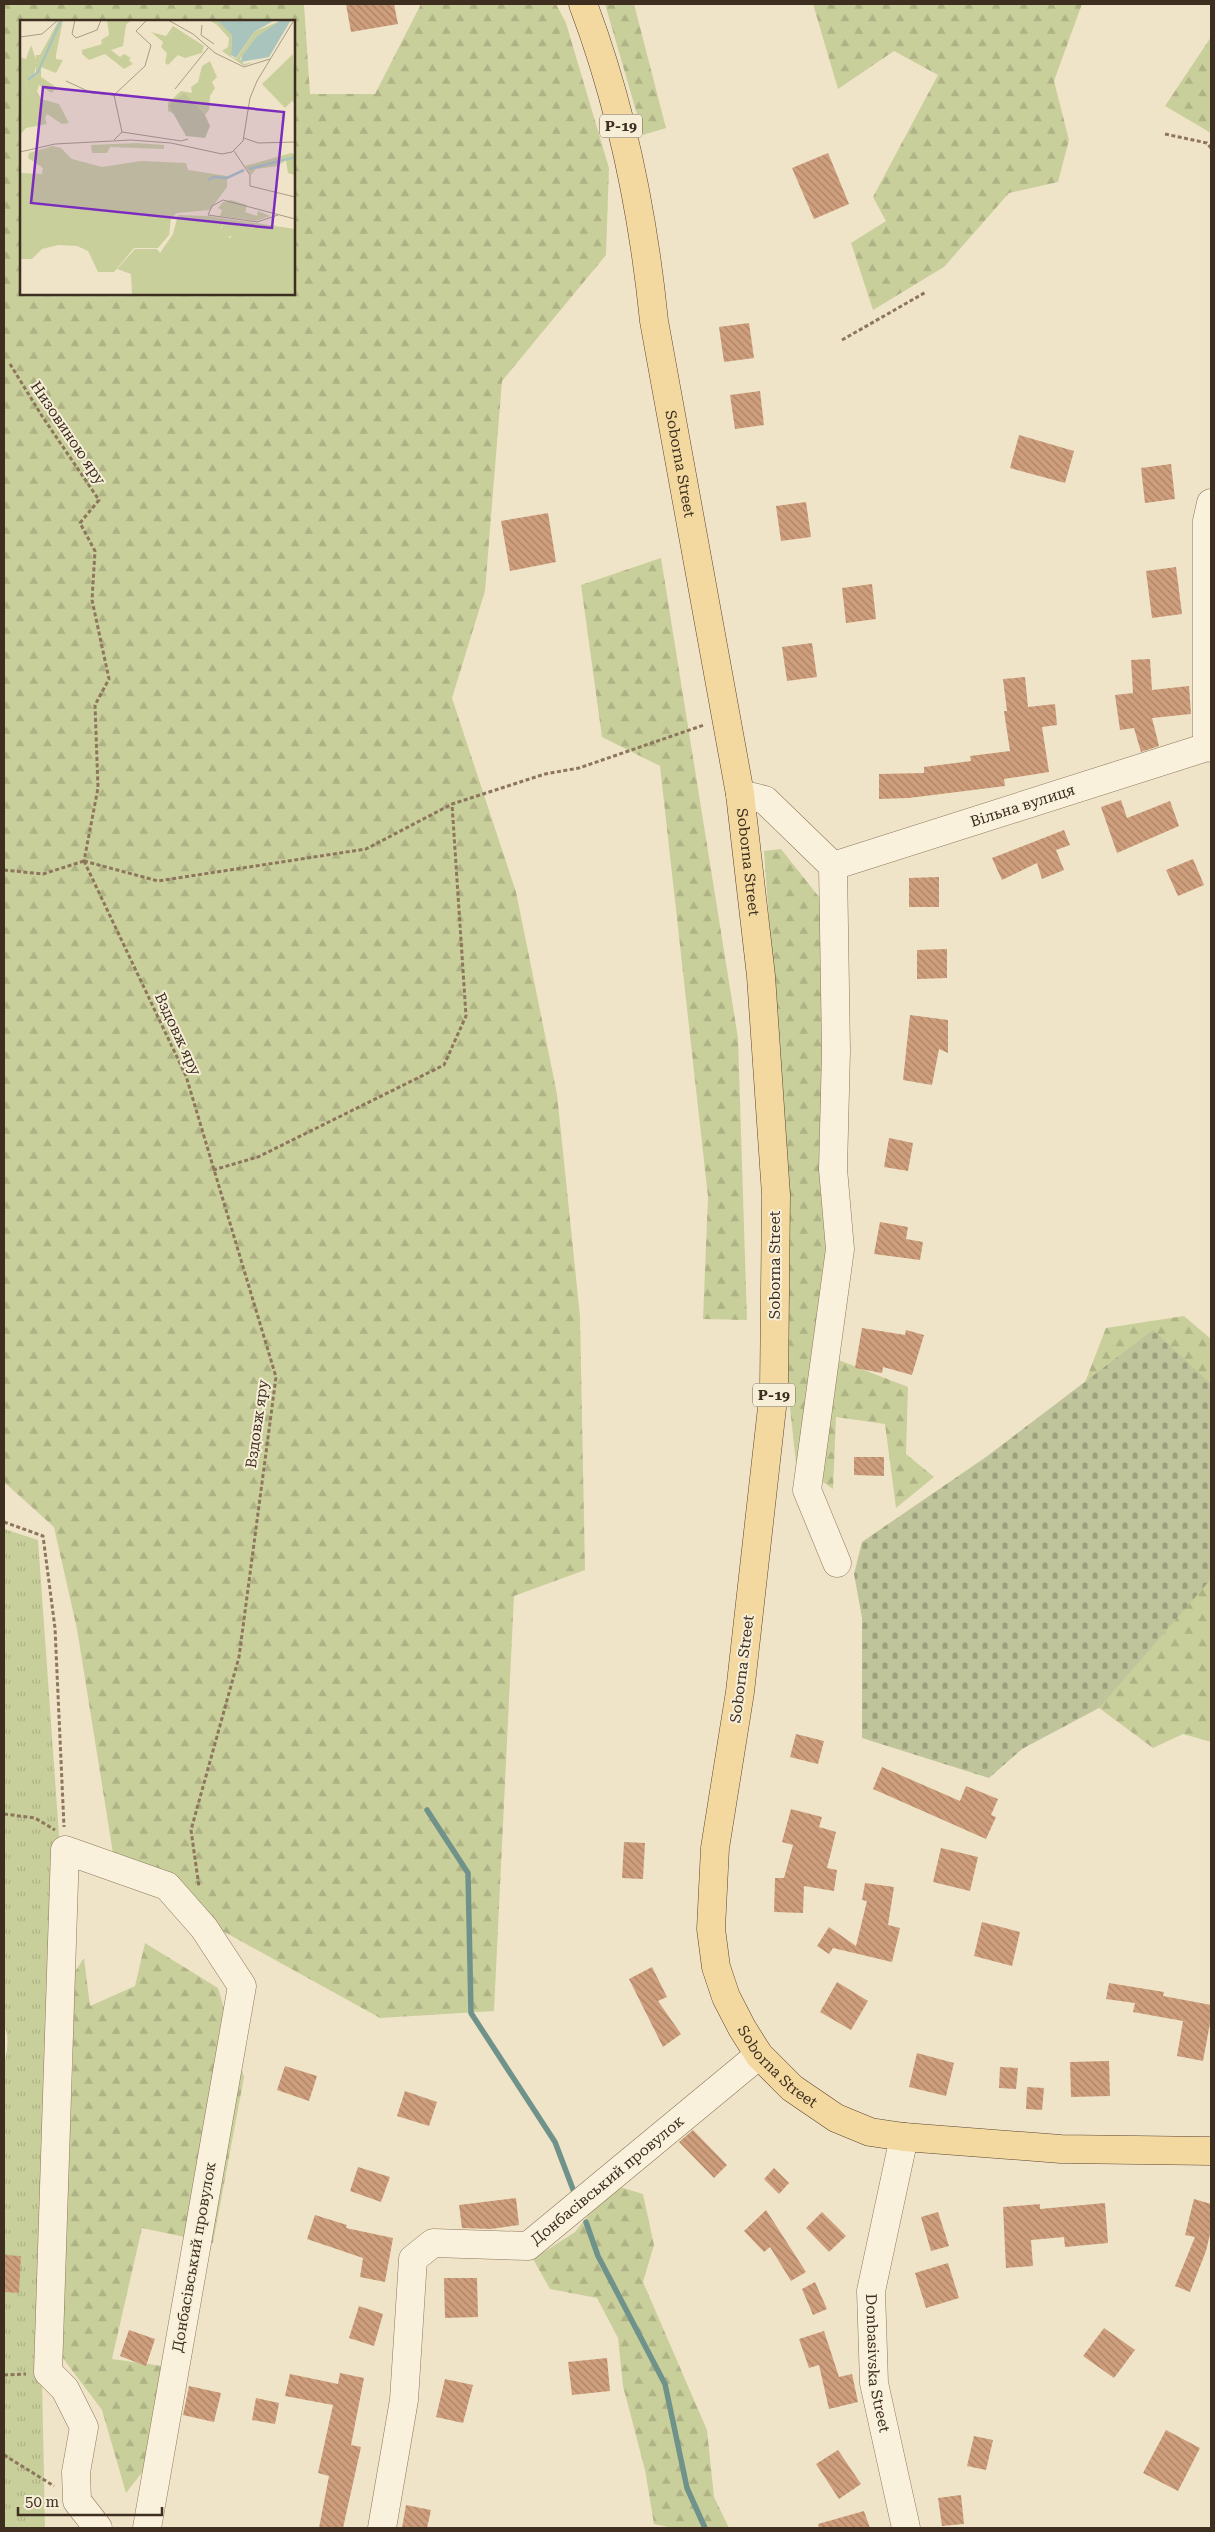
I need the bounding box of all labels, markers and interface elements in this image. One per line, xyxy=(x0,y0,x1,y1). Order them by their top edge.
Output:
inset map xyxy=(20,20,295,295)
road number: Р-19 xyxy=(600,114,642,138)
street label: Низовиною яру xyxy=(27,378,109,488)
street label: Soborna Street xyxy=(661,409,699,519)
street label: Вільна вулиця xyxy=(968,781,1077,831)
street label: Soborna Street xyxy=(733,807,763,917)
street label: Вздовж яру xyxy=(151,990,205,1078)
street label: Soborna Street xyxy=(766,1210,784,1319)
street label: Вздовж яру xyxy=(242,1378,272,1469)
road number: Р-19 xyxy=(753,1384,795,1406)
street label: Soborna Street xyxy=(726,1614,758,1724)
street label: Soborna Street xyxy=(734,2022,821,2112)
street label: Донбасівський провулок xyxy=(527,2111,688,2249)
street label: Донбасівський провулок xyxy=(168,2160,220,2354)
street label: Donbasivska Street xyxy=(862,2293,894,2434)
scale bar xyxy=(18,2484,161,2516)
text: 50 m xyxy=(25,2493,60,2511)

